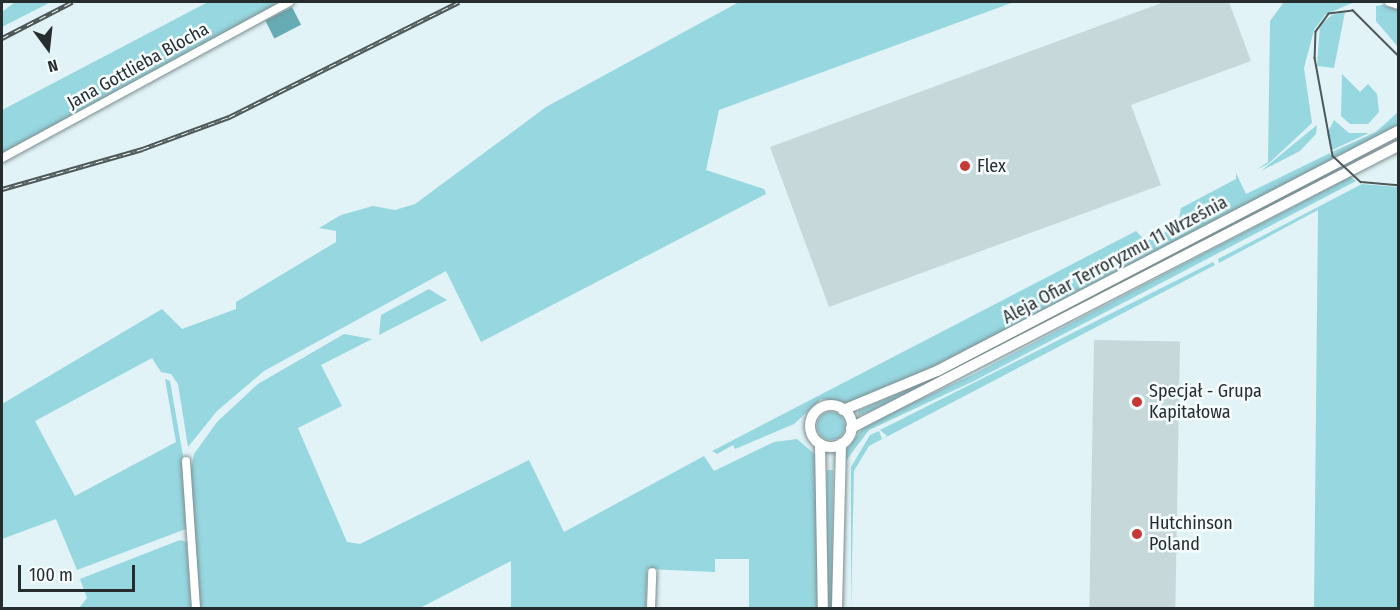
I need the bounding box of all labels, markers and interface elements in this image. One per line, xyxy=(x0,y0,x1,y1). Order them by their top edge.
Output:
north arrow xyxy=(18,18,78,78)
street label: Jana Gottlieba Blocha xyxy=(64,18,212,114)
text: N xyxy=(46,55,60,76)
place label: Flex xyxy=(977,155,1006,177)
marker: Flex xyxy=(958,159,972,173)
street label: Aleja Ofiar Terroryzmu 11 Września xyxy=(999,191,1231,329)
place label: Specjał - Grupa Kapitałowa xyxy=(1149,381,1262,424)
marker: Specjał - Grupa Kapitałowa xyxy=(1130,395,1144,409)
place label: Hutchinson Poland xyxy=(1149,513,1233,556)
marker: Hutchinson Poland xyxy=(1130,527,1144,541)
scale bar xyxy=(21,553,138,591)
text: 100 m xyxy=(29,564,73,586)

